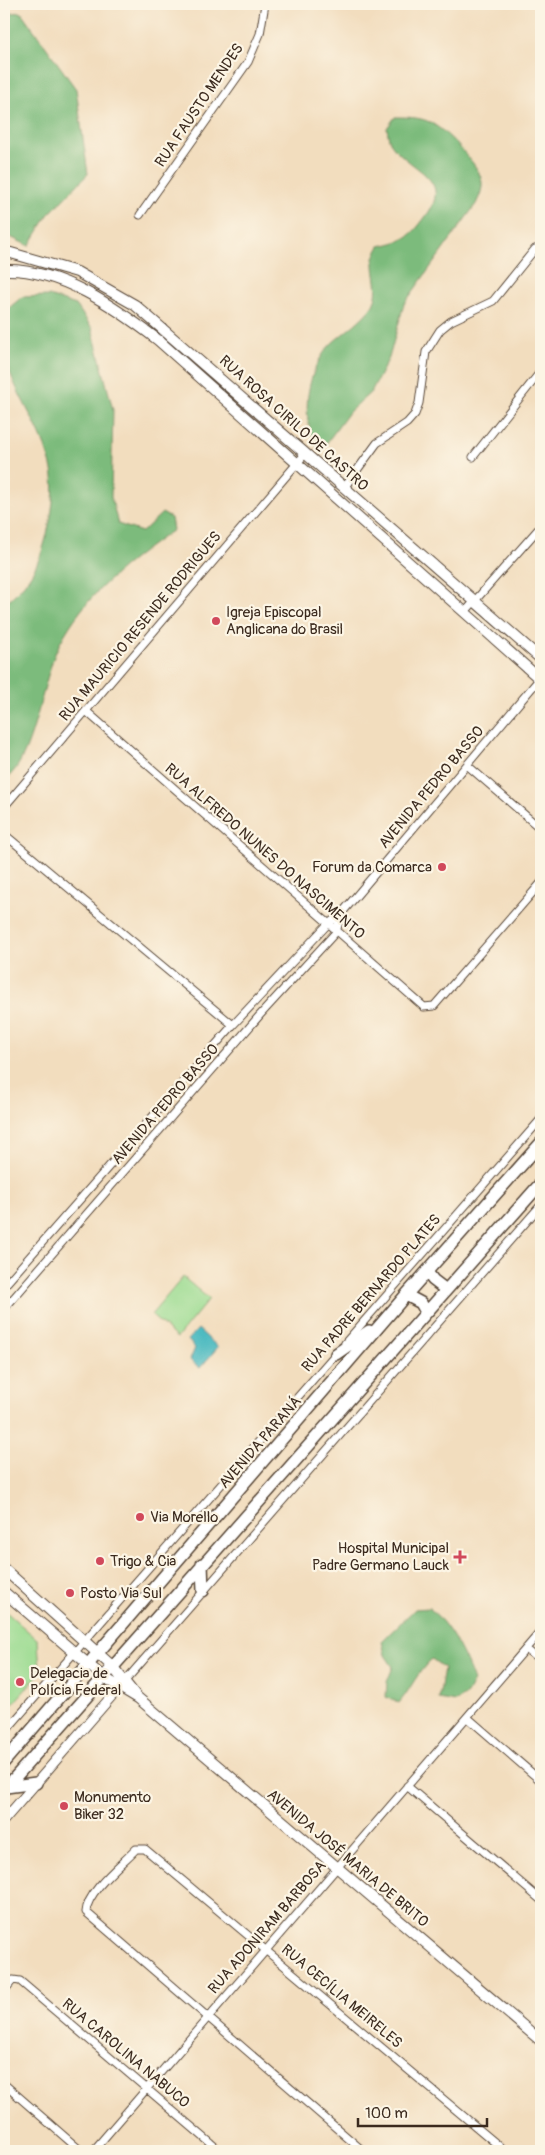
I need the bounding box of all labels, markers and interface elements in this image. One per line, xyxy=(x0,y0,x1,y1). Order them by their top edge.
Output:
street label: RUA FAUSTO MENDES xyxy=(151,40,248,171)
street label: RUA ROSA CIRILO DE CASTRO xyxy=(215,351,372,495)
street label: RUA MAURICIO RESENDE RODRIGUES xyxy=(55,527,225,725)
place label: Igreja Episcopal Anglicana do Brasil xyxy=(226,603,343,639)
marker: Igreja Episcopal Anglicana do Brasil xyxy=(210,615,222,627)
street label: AVENIDA PEDRO BASSO xyxy=(375,722,488,852)
street label: RUA ALFREDO NUNES DO NASCIMENTO xyxy=(161,759,369,943)
place label: Forum da Comarca xyxy=(312,858,432,877)
marker: Forum da Comarca xyxy=(436,861,448,873)
street label: AVENIDA PEDRO BASSO xyxy=(108,1040,223,1169)
street label: RUA PADRE BERNARDO PLATES xyxy=(298,1210,445,1376)
street label: AVENIDA PARANÁ xyxy=(215,1392,306,1493)
place label: Via Morello xyxy=(150,1508,218,1527)
marker: Via Morello xyxy=(134,1511,146,1523)
place label: Hospital Municipal Padre Germano Lauck xyxy=(312,1539,450,1575)
marker: Hospital Municipal Padre Germano Lauck xyxy=(453,1550,467,1564)
place label: Trigo & Cia xyxy=(110,1552,176,1571)
marker: Trigo & Cia xyxy=(94,1555,106,1567)
place label: Posto Via Sul xyxy=(80,1584,162,1603)
marker: Posto Via Sul xyxy=(64,1587,76,1599)
place label: Delegacia de Polícia Federal xyxy=(30,1664,121,1700)
marker: Delegacia de Polícia Federal xyxy=(14,1676,26,1688)
street label: AVENIDA JOSÉ MARIA DE BRITO xyxy=(263,1785,432,1932)
place label: Monumento Biker 32 xyxy=(74,1788,151,1824)
marker: Monumento Biker 32 xyxy=(58,1800,70,1812)
street label: RUA ADONIRAM BARBOSA xyxy=(204,1857,331,1998)
street label: RUA CECÍLIA MEIRELES xyxy=(277,1940,406,2053)
street label: RUA CAROLINA NABUCO xyxy=(58,1994,193,2112)
scale bar xyxy=(358,2095,486,2127)
text: 100 m xyxy=(365,2104,408,2123)

